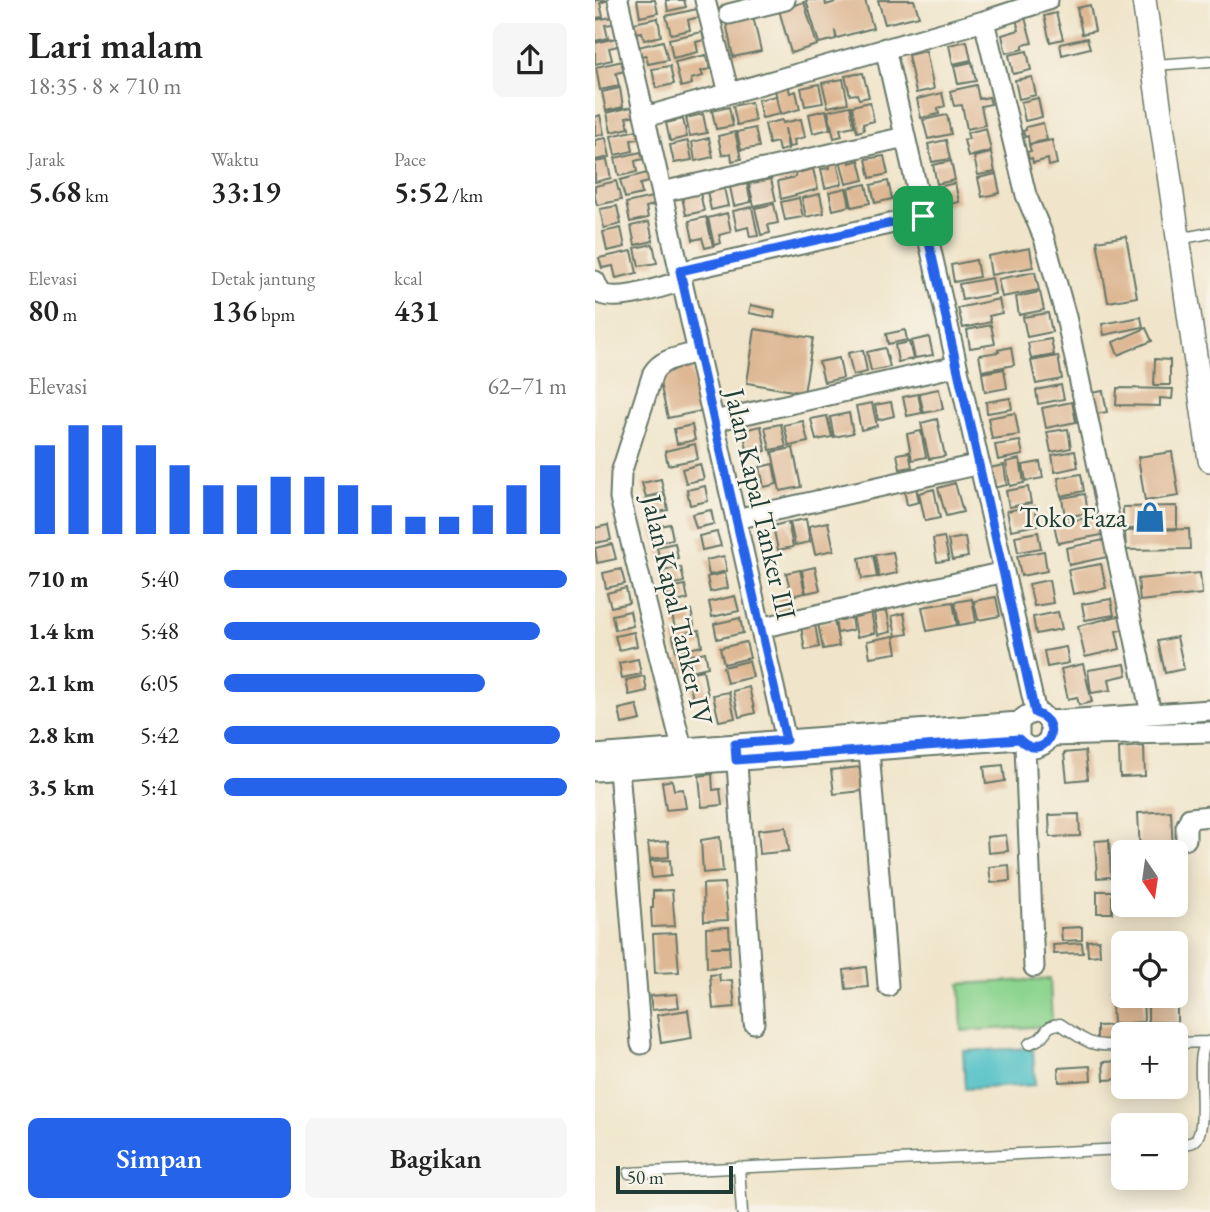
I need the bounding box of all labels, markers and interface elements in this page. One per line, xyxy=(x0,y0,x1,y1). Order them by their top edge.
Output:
text: Lari malam xyxy=(28,20,203,69)
button: share xyxy=(493,23,567,97)
text: 18:35 · 8 × 710 m xyxy=(28,71,181,101)
text: Jarak xyxy=(28,147,65,172)
text: Waktu xyxy=(211,147,259,172)
text: Pace xyxy=(394,147,426,172)
text: 5.68 xyxy=(28,172,81,211)
text: 33:19 xyxy=(211,172,281,211)
text: 5:52 xyxy=(394,172,448,211)
text: km xyxy=(81,183,109,208)
text: /km xyxy=(448,183,483,208)
pin xyxy=(893,186,953,246)
icon: arrive xyxy=(904,197,942,235)
text: Elevasi xyxy=(28,266,77,291)
text: Detak jantung xyxy=(211,266,315,291)
text: kcal xyxy=(394,266,423,291)
text: 80 xyxy=(28,291,59,330)
text: 136 xyxy=(211,291,257,330)
text: 431 xyxy=(394,291,440,330)
text: m xyxy=(59,302,77,327)
text: bpm xyxy=(257,302,295,327)
text: Elevasi xyxy=(28,371,87,401)
text: 62–71 m xyxy=(488,371,567,401)
street label: Jalan Kapal Tanker III xyxy=(716,383,805,623)
street label: Jalan Kapal Tanker IV xyxy=(633,489,722,729)
place label: Toko Faza xyxy=(1019,499,1128,535)
shop icon: Toko Faza xyxy=(1133,500,1167,534)
text: 710 m xyxy=(28,564,89,594)
text: 5:40 xyxy=(140,564,179,594)
text: 1.4 km xyxy=(28,616,95,646)
text: 5:48 xyxy=(140,616,179,646)
text: 2.1 km xyxy=(28,668,95,698)
text: 6:05 xyxy=(140,668,179,698)
text: 2.8 km xyxy=(28,720,95,750)
text: 5:42 xyxy=(140,720,179,750)
text: 3.5 km xyxy=(28,772,95,802)
text: 5:41 xyxy=(140,772,179,802)
north arrow xyxy=(1111,840,1188,917)
map controls xyxy=(1111,840,1188,1190)
button: locate xyxy=(1111,931,1188,1008)
button: + xyxy=(1111,1022,1188,1099)
button: − xyxy=(1111,1113,1188,1190)
button: Simpan xyxy=(28,1118,291,1198)
button: Bagikan xyxy=(305,1118,567,1198)
scale bar xyxy=(616,1163,733,1195)
text: 50 m xyxy=(627,1165,664,1190)

